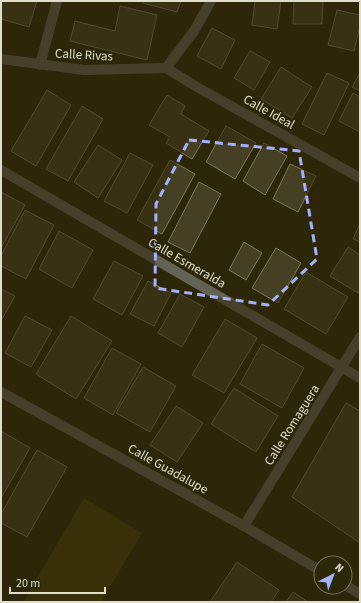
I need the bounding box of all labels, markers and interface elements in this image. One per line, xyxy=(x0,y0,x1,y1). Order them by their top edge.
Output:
street label: Calle Rivas xyxy=(55,44,114,66)
street label: Calle Ideal xyxy=(240,90,298,134)
street label: Calle Esmeralda xyxy=(145,233,229,293)
street label: Calle Romaguera xyxy=(260,381,324,469)
street label: Calle Guadalupe xyxy=(125,440,211,498)
north arrow xyxy=(313,555,353,595)
text: N xyxy=(332,560,347,576)
scale bar xyxy=(10,569,105,595)
text: 20 m xyxy=(16,575,40,592)

